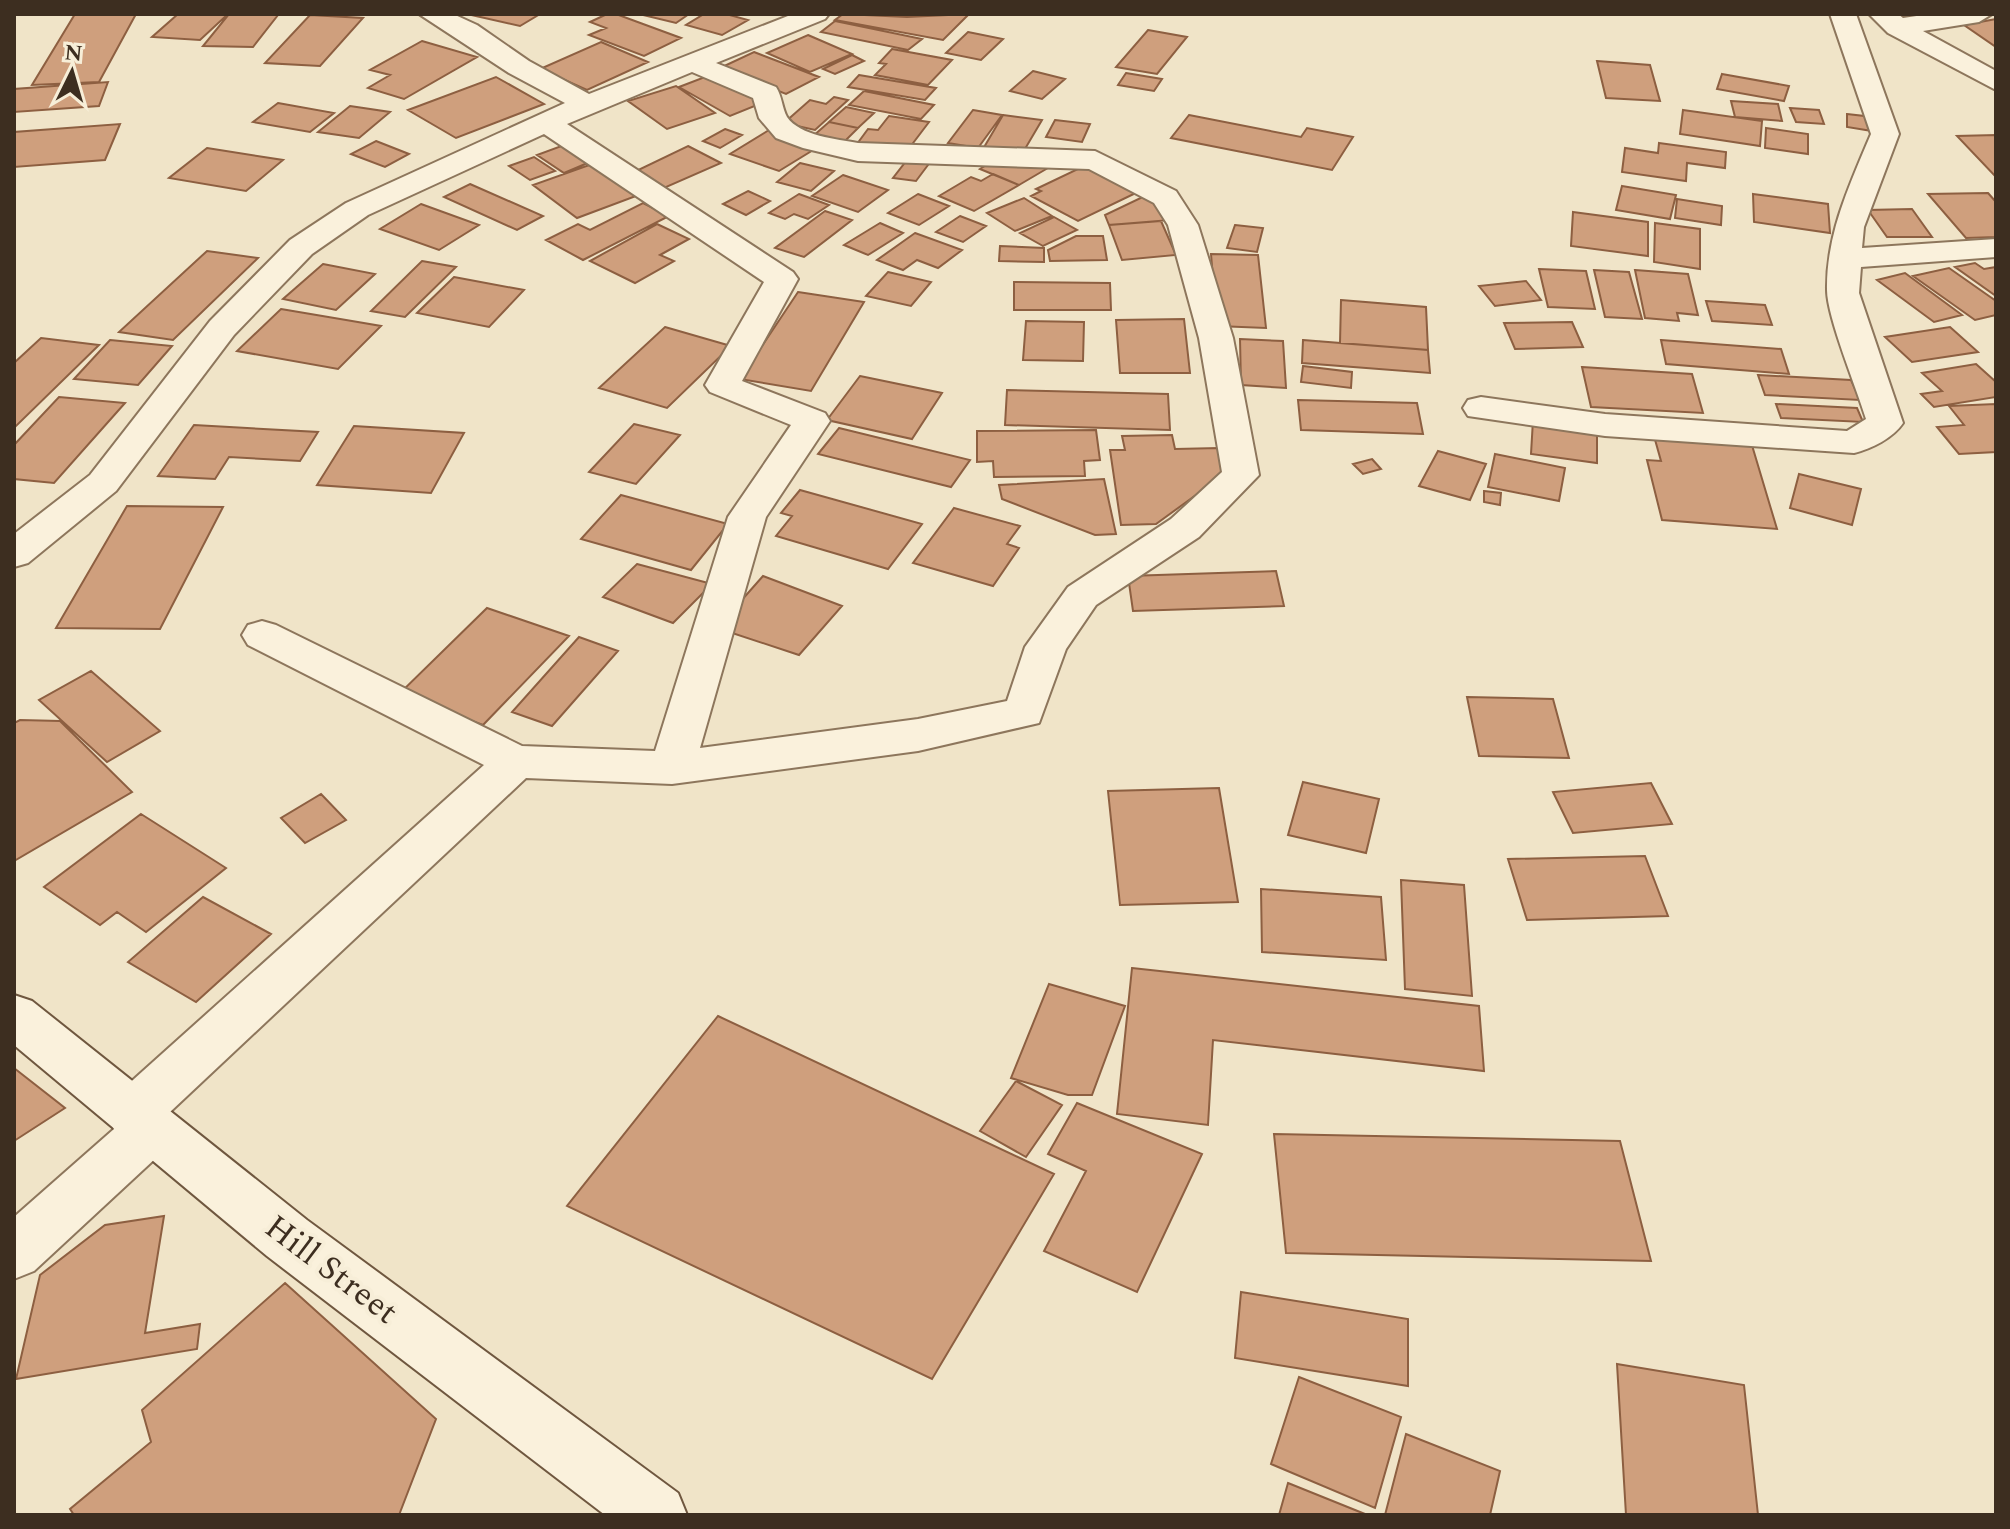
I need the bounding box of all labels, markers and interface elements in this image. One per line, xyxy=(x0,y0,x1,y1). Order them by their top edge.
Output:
north arrow xyxy=(32,32,112,112)
text: N xyxy=(63,36,84,71)
street label: Hill Street xyxy=(253,1202,409,1338)

